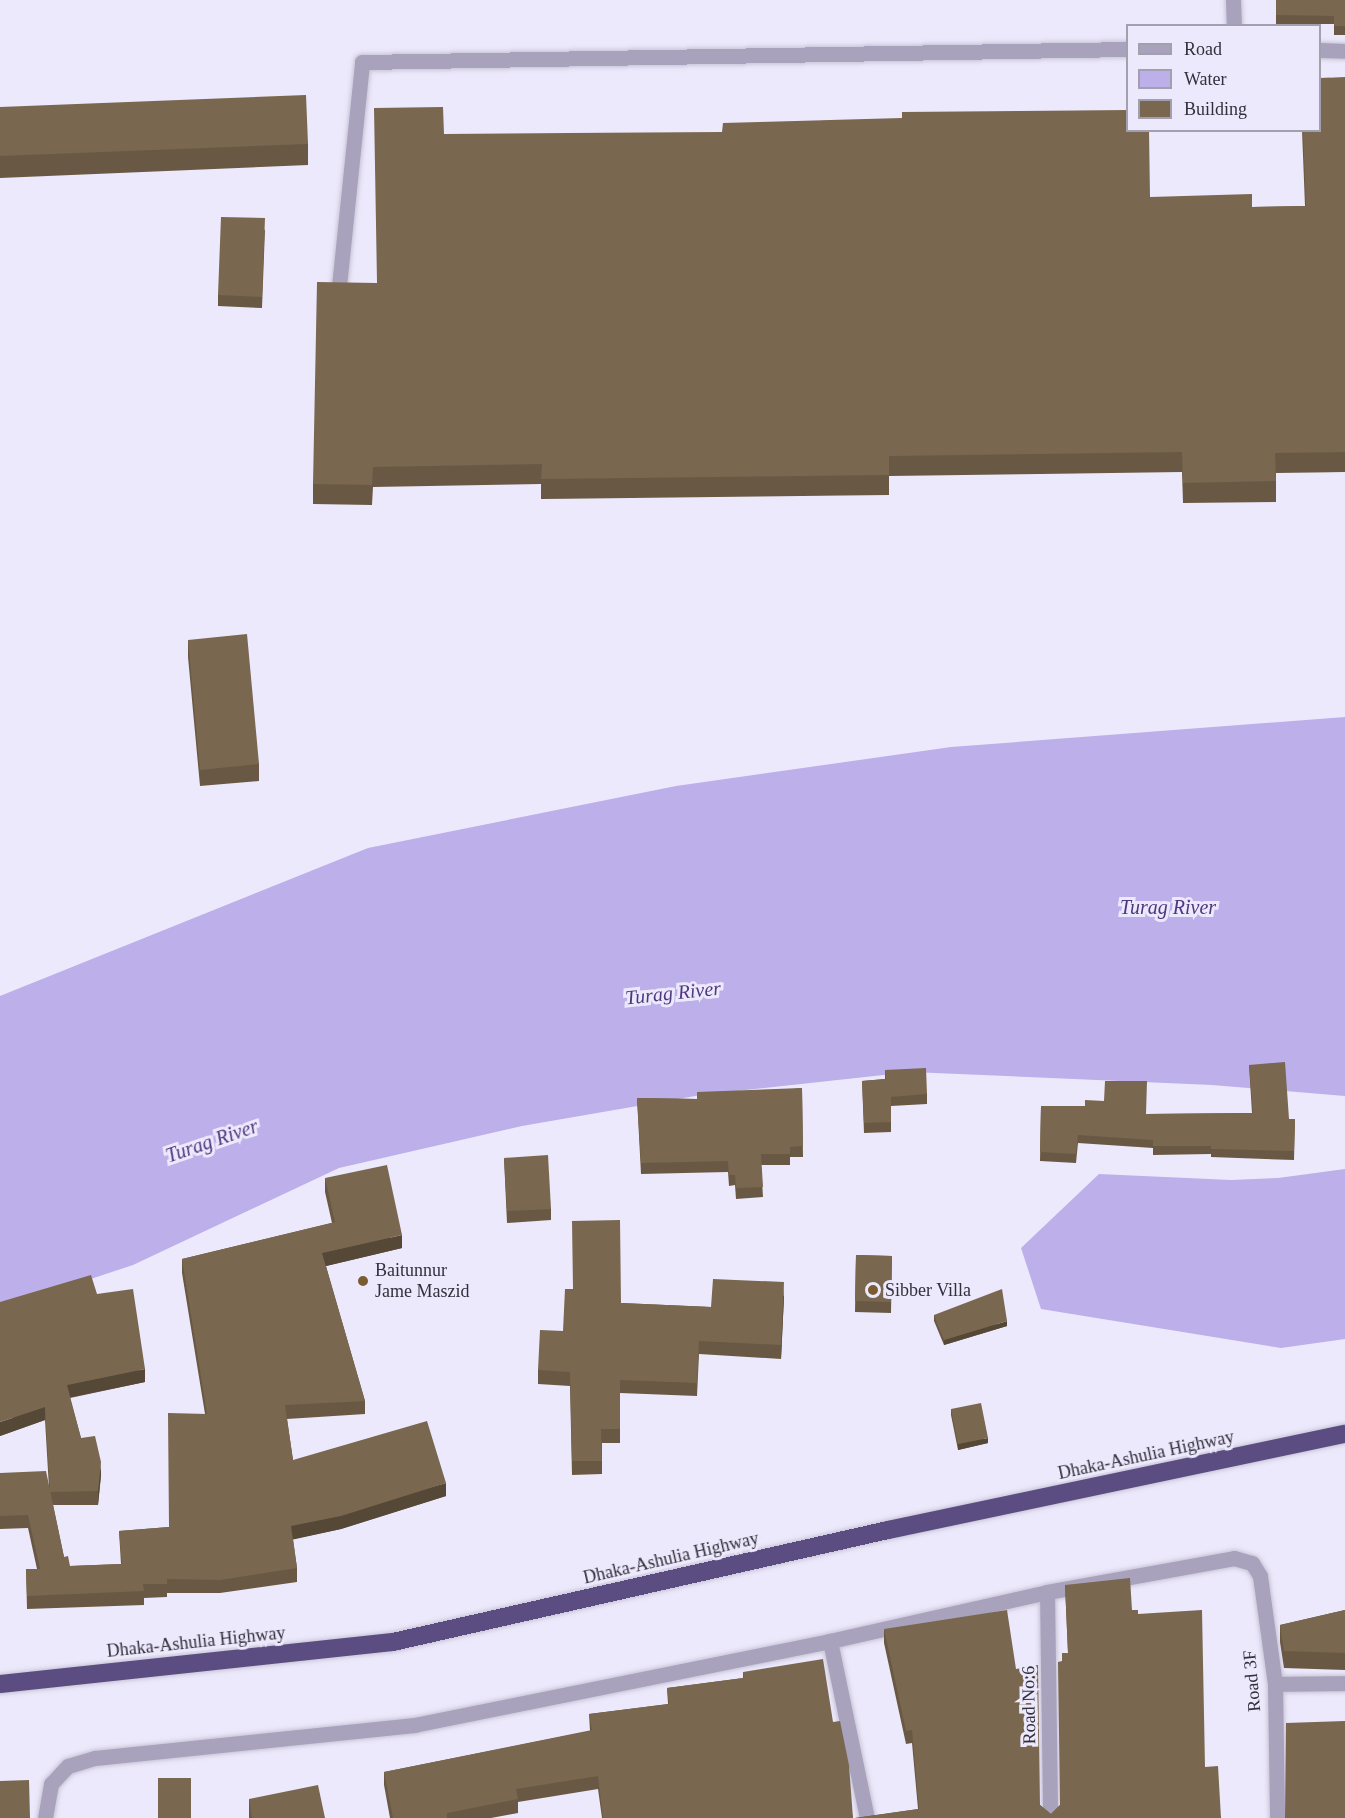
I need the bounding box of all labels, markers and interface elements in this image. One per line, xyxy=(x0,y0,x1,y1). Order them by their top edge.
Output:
legend xyxy=(1126,24,1321,132)
text: Road xyxy=(1184,39,1222,59)
text: Water xyxy=(1184,69,1227,89)
text: Building xyxy=(1184,99,1247,119)
water label: Turag River xyxy=(1120,895,1216,919)
water label: Turag River xyxy=(624,976,722,1010)
water label: Turag River xyxy=(163,1114,261,1168)
place label: Baitunnur Jame Maszid xyxy=(375,1260,469,1302)
marker: Baitunnur Jame Maszid xyxy=(356,1274,370,1288)
place label: Sibber Villa xyxy=(885,1279,971,1301)
marker: Sibber Villa xyxy=(866,1283,880,1297)
street label: Dhaka-Ashulia Highway xyxy=(1056,1426,1236,1484)
street label: Dhaka-Ashulia Highway xyxy=(581,1527,761,1589)
street label: Dhaka-Ashulia Highway xyxy=(106,1622,286,1662)
street label: Road 3F xyxy=(1239,1649,1265,1713)
street label: Road No:6 xyxy=(1018,1666,1040,1744)

